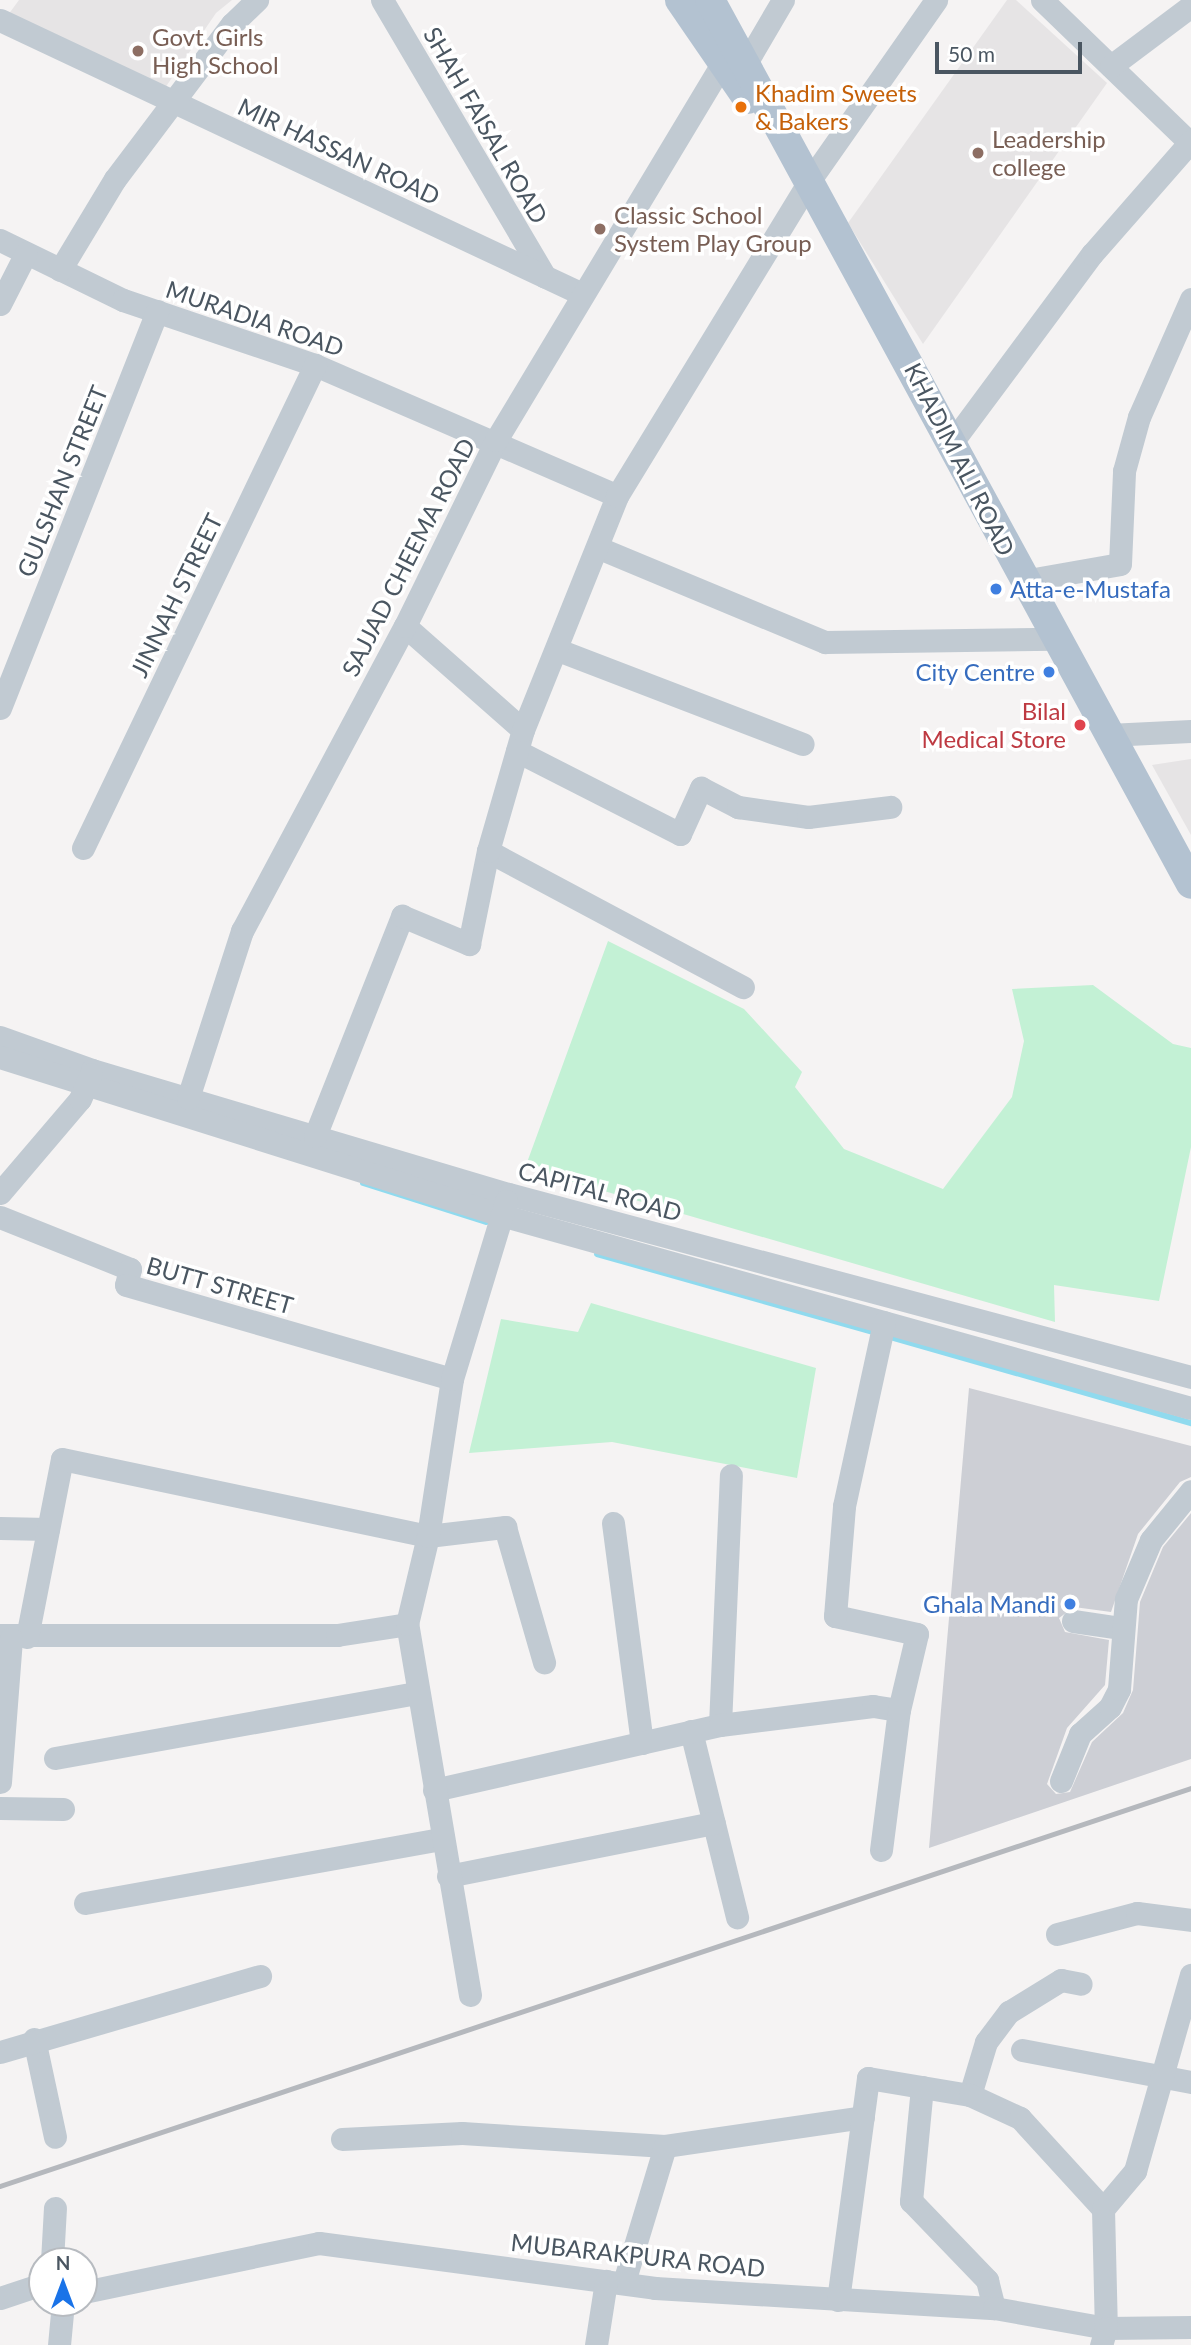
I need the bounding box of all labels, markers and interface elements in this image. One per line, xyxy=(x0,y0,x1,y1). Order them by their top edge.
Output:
street label: SHAH FAISAL ROAD xyxy=(418,21,554,229)
place label: Govt. Girls High School xyxy=(152,23,279,79)
scale bar xyxy=(939,28,1086,72)
text: 50 m xyxy=(948,41,995,66)
marker: Govt. Girls High School xyxy=(130,43,146,59)
place label: Khadim Sweets & Bakers xyxy=(755,79,917,135)
street label: MIR HASSAN ROAD xyxy=(234,92,444,210)
marker: Khadim Sweets & Bakers xyxy=(733,99,749,115)
place label: Leadership college xyxy=(992,125,1106,181)
marker: Leadership college xyxy=(970,145,986,161)
place label: Classic School System Play Group xyxy=(614,201,812,257)
marker: Classic School System Play Group xyxy=(592,221,608,237)
street label: MURADIA ROAD xyxy=(162,274,348,362)
street label: KHADIM ALI ROAD xyxy=(899,357,1021,561)
street label: GULSHAN STREET xyxy=(10,381,114,581)
street label: SAJJAD CHEEMA ROAD xyxy=(335,433,481,681)
street label: JINNAH STREET xyxy=(124,509,228,681)
place label: Atta-e-Mustafa xyxy=(1010,575,1171,603)
marker: Atta-e-Mustafa xyxy=(988,581,1004,597)
place label: City Centre xyxy=(915,658,1035,686)
marker: City Centre xyxy=(1041,664,1057,680)
place label: Bilal Medical Store xyxy=(921,697,1066,753)
marker: Bilal Medical Store xyxy=(1072,717,1088,733)
street label: CAPITAL ROAD xyxy=(515,1155,685,1227)
street label: BUTT STREET xyxy=(143,1250,297,1320)
place label: Ghala Mandi xyxy=(923,1590,1056,1618)
marker: Ghala Mandi xyxy=(1062,1596,1078,1612)
street label: MUBARAKPURA ROAD xyxy=(509,2227,767,2283)
north arrow xyxy=(28,2247,98,2317)
text: N xyxy=(56,2251,70,2274)

